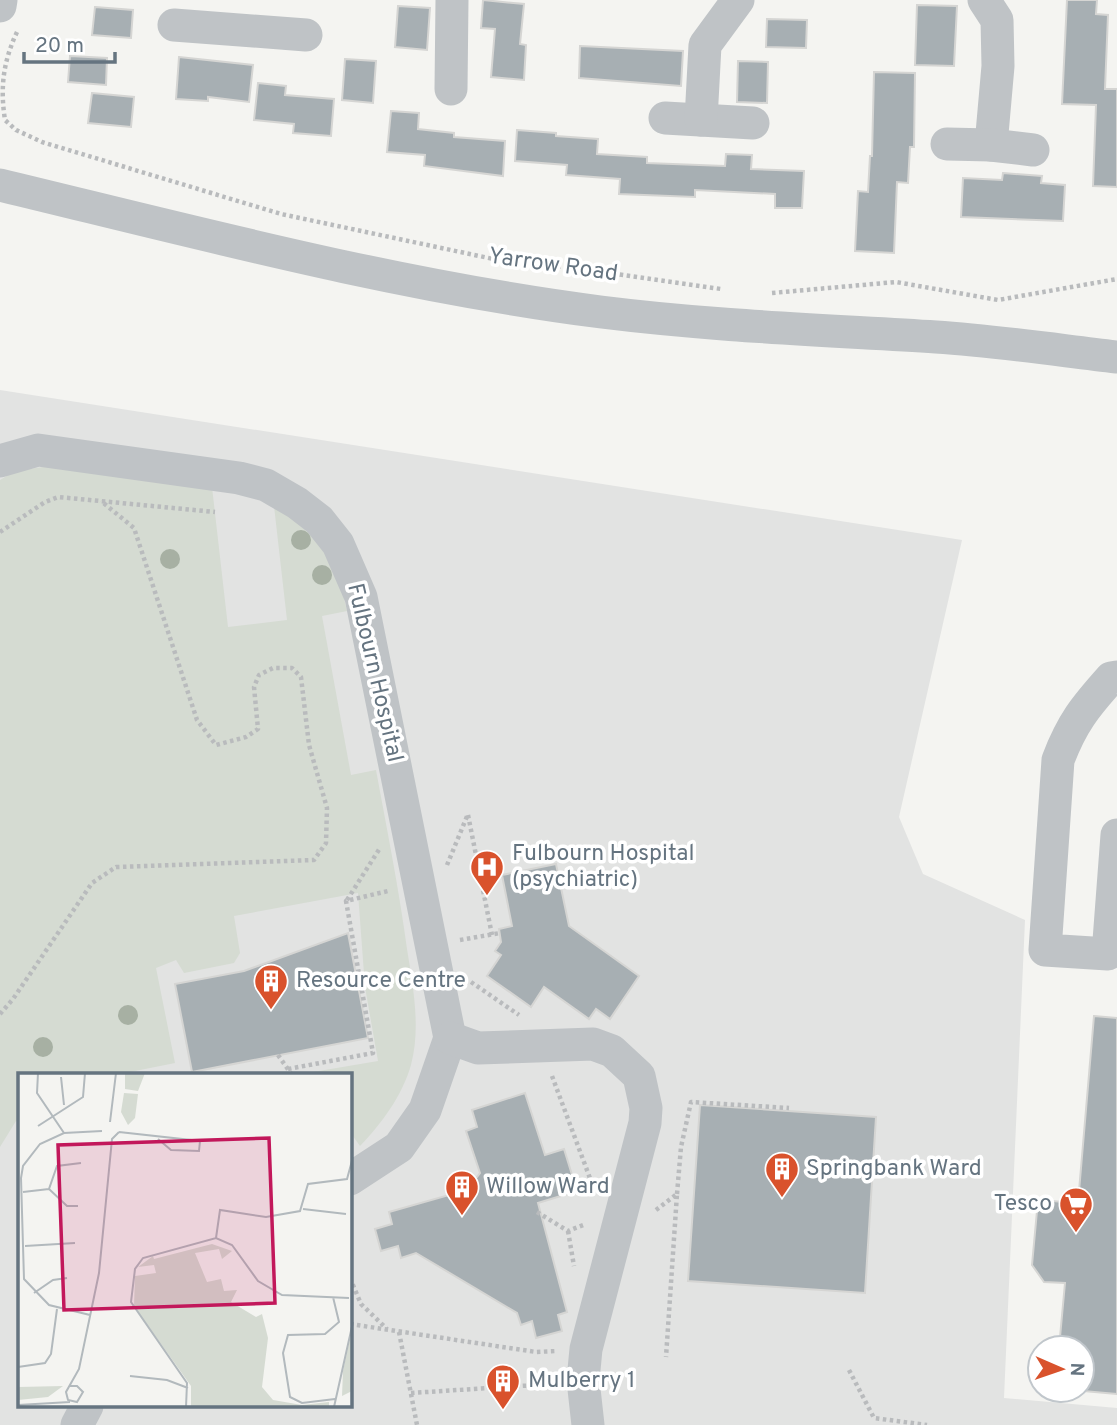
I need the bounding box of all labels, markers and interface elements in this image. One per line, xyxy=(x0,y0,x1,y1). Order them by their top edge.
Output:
scale bar xyxy=(24,21,116,65)
text: 20 m xyxy=(35,33,84,60)
street label: Yarrow Road xyxy=(486,243,620,289)
street label: Fulbourn Hospital xyxy=(339,581,409,765)
place label: Fulbourn Hospital (psychiatric) xyxy=(512,840,694,895)
hospital icon: Fulbourn Hospital (psychiatric) xyxy=(468,848,506,897)
building icon: Resource Centre xyxy=(252,962,290,1011)
place label: Resource Centre xyxy=(296,967,466,996)
inset map xyxy=(18,1073,352,1408)
building icon: Springbank Ward xyxy=(763,1150,801,1199)
place label: Springbank Ward xyxy=(806,1155,982,1184)
building icon: Willow Ward xyxy=(443,1168,481,1217)
place label: Willow Ward xyxy=(486,1173,610,1202)
supermarket icon: Tesco xyxy=(1057,1185,1095,1234)
place label: Tesco xyxy=(993,1190,1052,1219)
north arrow xyxy=(1026,1334,1096,1404)
building icon: Mulberry 1 xyxy=(484,1362,522,1411)
text: N xyxy=(1064,1362,1088,1377)
place label: Mulberry 1 xyxy=(528,1367,636,1396)

